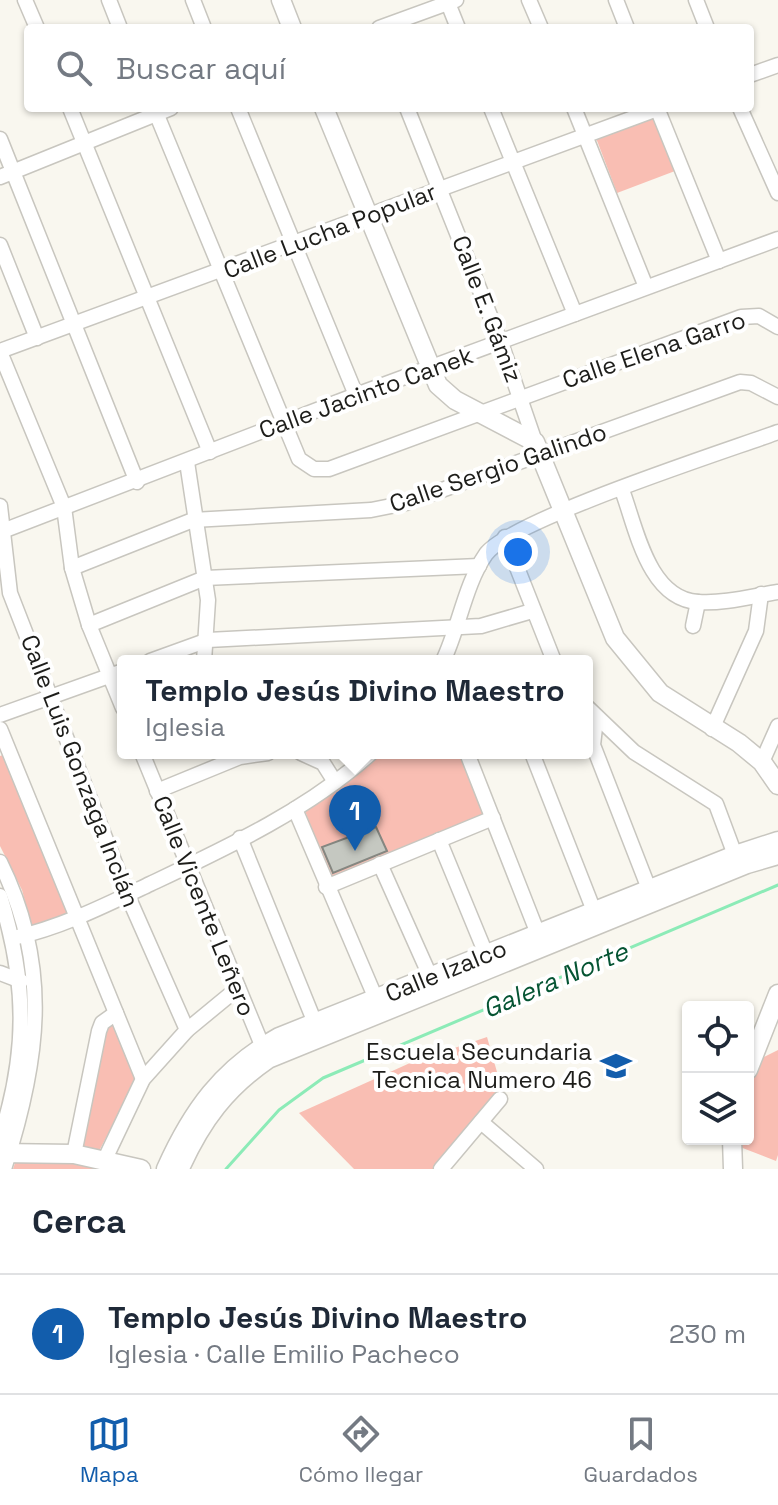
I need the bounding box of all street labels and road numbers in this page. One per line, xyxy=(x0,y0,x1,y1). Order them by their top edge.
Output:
street label: Calle Lucha Popular xyxy=(219,176,441,285)
street label: Calle E. Gámiz xyxy=(445,231,530,387)
street label: Calle Elena Garro xyxy=(558,304,750,395)
street label: Calle Jacinto Canek xyxy=(254,339,477,446)
street label: Calle Sergio Galindo xyxy=(385,416,610,519)
street label: Calle Luis Gonzaga Inclán xyxy=(14,630,147,912)
street label: Calle Vicente Leñero xyxy=(146,791,263,1021)
street label: Calle Izalco xyxy=(380,932,511,1009)

